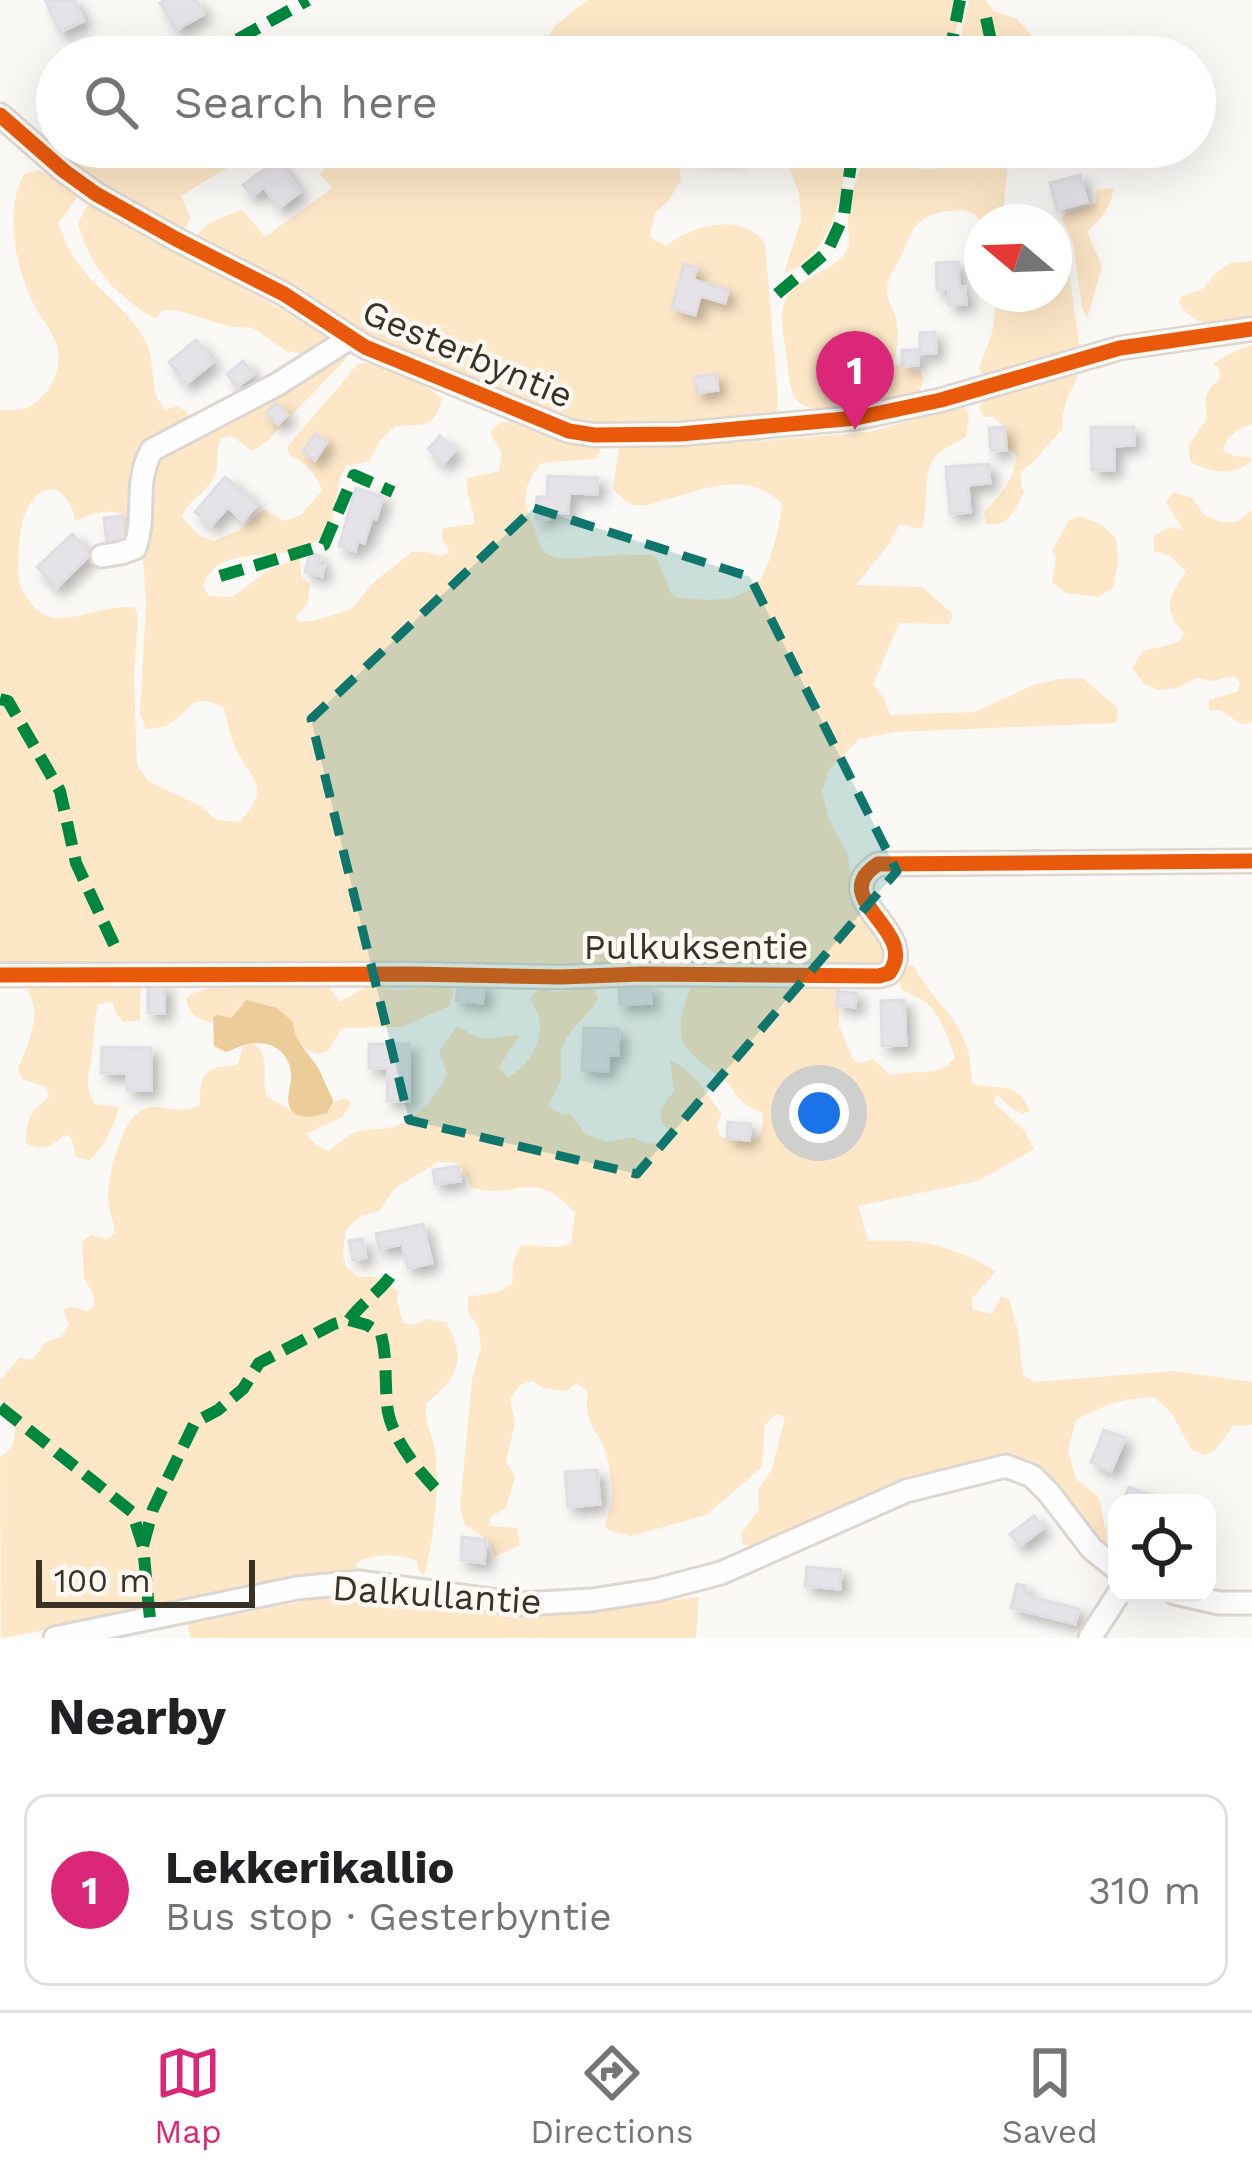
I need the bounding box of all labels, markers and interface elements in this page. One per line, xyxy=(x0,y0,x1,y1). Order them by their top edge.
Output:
search box xyxy=(36,36,1216,168)
icon: search xyxy=(78,69,144,135)
text: Search here xyxy=(174,76,438,129)
north arrow xyxy=(964,204,1072,312)
street label: Gesterbyntie xyxy=(356,291,579,417)
pin: 1 xyxy=(816,331,894,430)
street label: Pulkuksentie xyxy=(583,926,809,968)
your location xyxy=(789,1083,849,1143)
map controls xyxy=(1108,1494,1216,1602)
button: locate xyxy=(1108,1494,1216,1602)
scale bar xyxy=(36,1554,255,1607)
text: 100 m xyxy=(54,1561,151,1600)
street label: Dalkullantie xyxy=(331,1567,543,1623)
text: Nearby xyxy=(48,1687,226,1746)
text: Lekkerikallio xyxy=(165,1841,455,1894)
text: 1 xyxy=(82,1868,98,1913)
text: 310 m xyxy=(1088,1868,1201,1913)
text: Bus stop · Gesterbyntie xyxy=(165,1894,612,1939)
tab: Map xyxy=(154,2040,222,2151)
tab: Directions xyxy=(530,2040,693,2151)
tab: Saved xyxy=(1002,2040,1098,2151)

